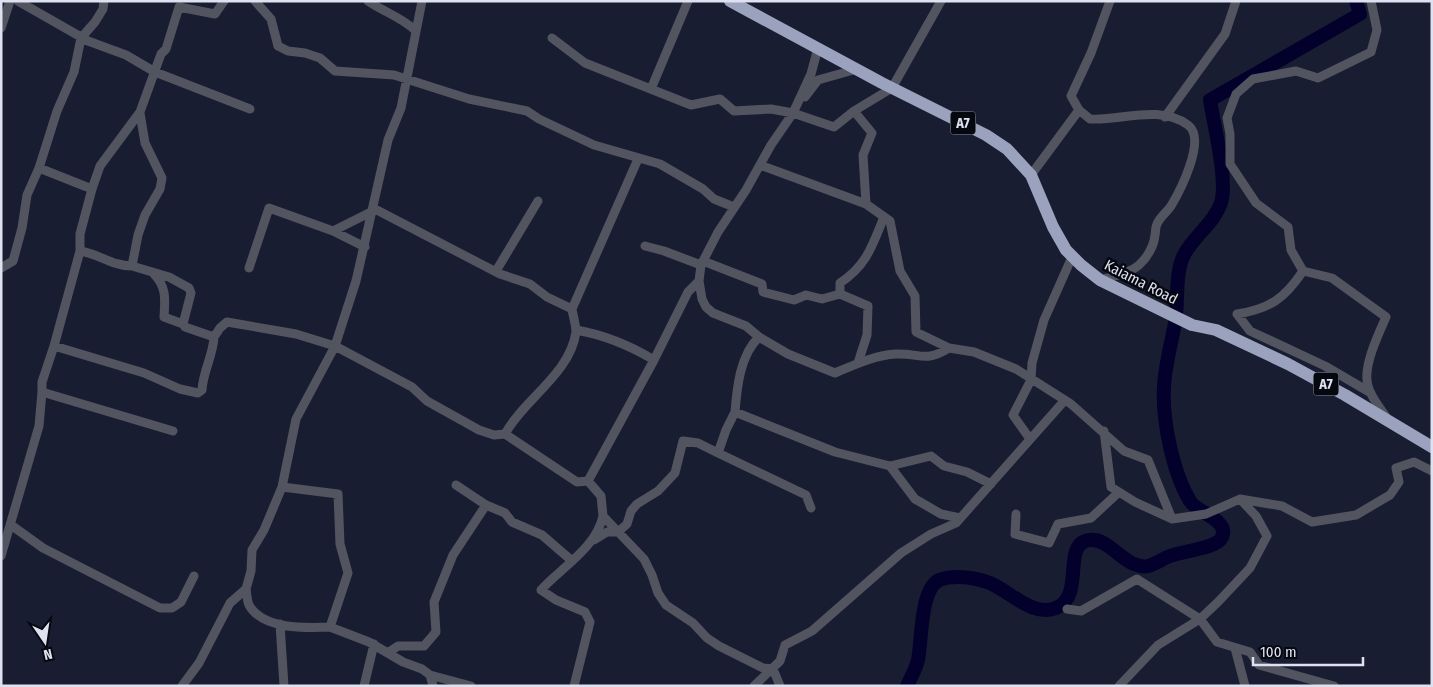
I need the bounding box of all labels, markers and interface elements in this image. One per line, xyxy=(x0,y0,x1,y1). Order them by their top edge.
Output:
road number: A7 xyxy=(950,112,976,134)
street label: Kaiama Road xyxy=(1101,256,1181,308)
road number: A7 xyxy=(1314,372,1338,396)
north arrow xyxy=(20,617,70,667)
scale bar xyxy=(1253,634,1363,666)
text: 100 m xyxy=(1260,643,1297,661)
text: N xyxy=(42,645,54,663)

